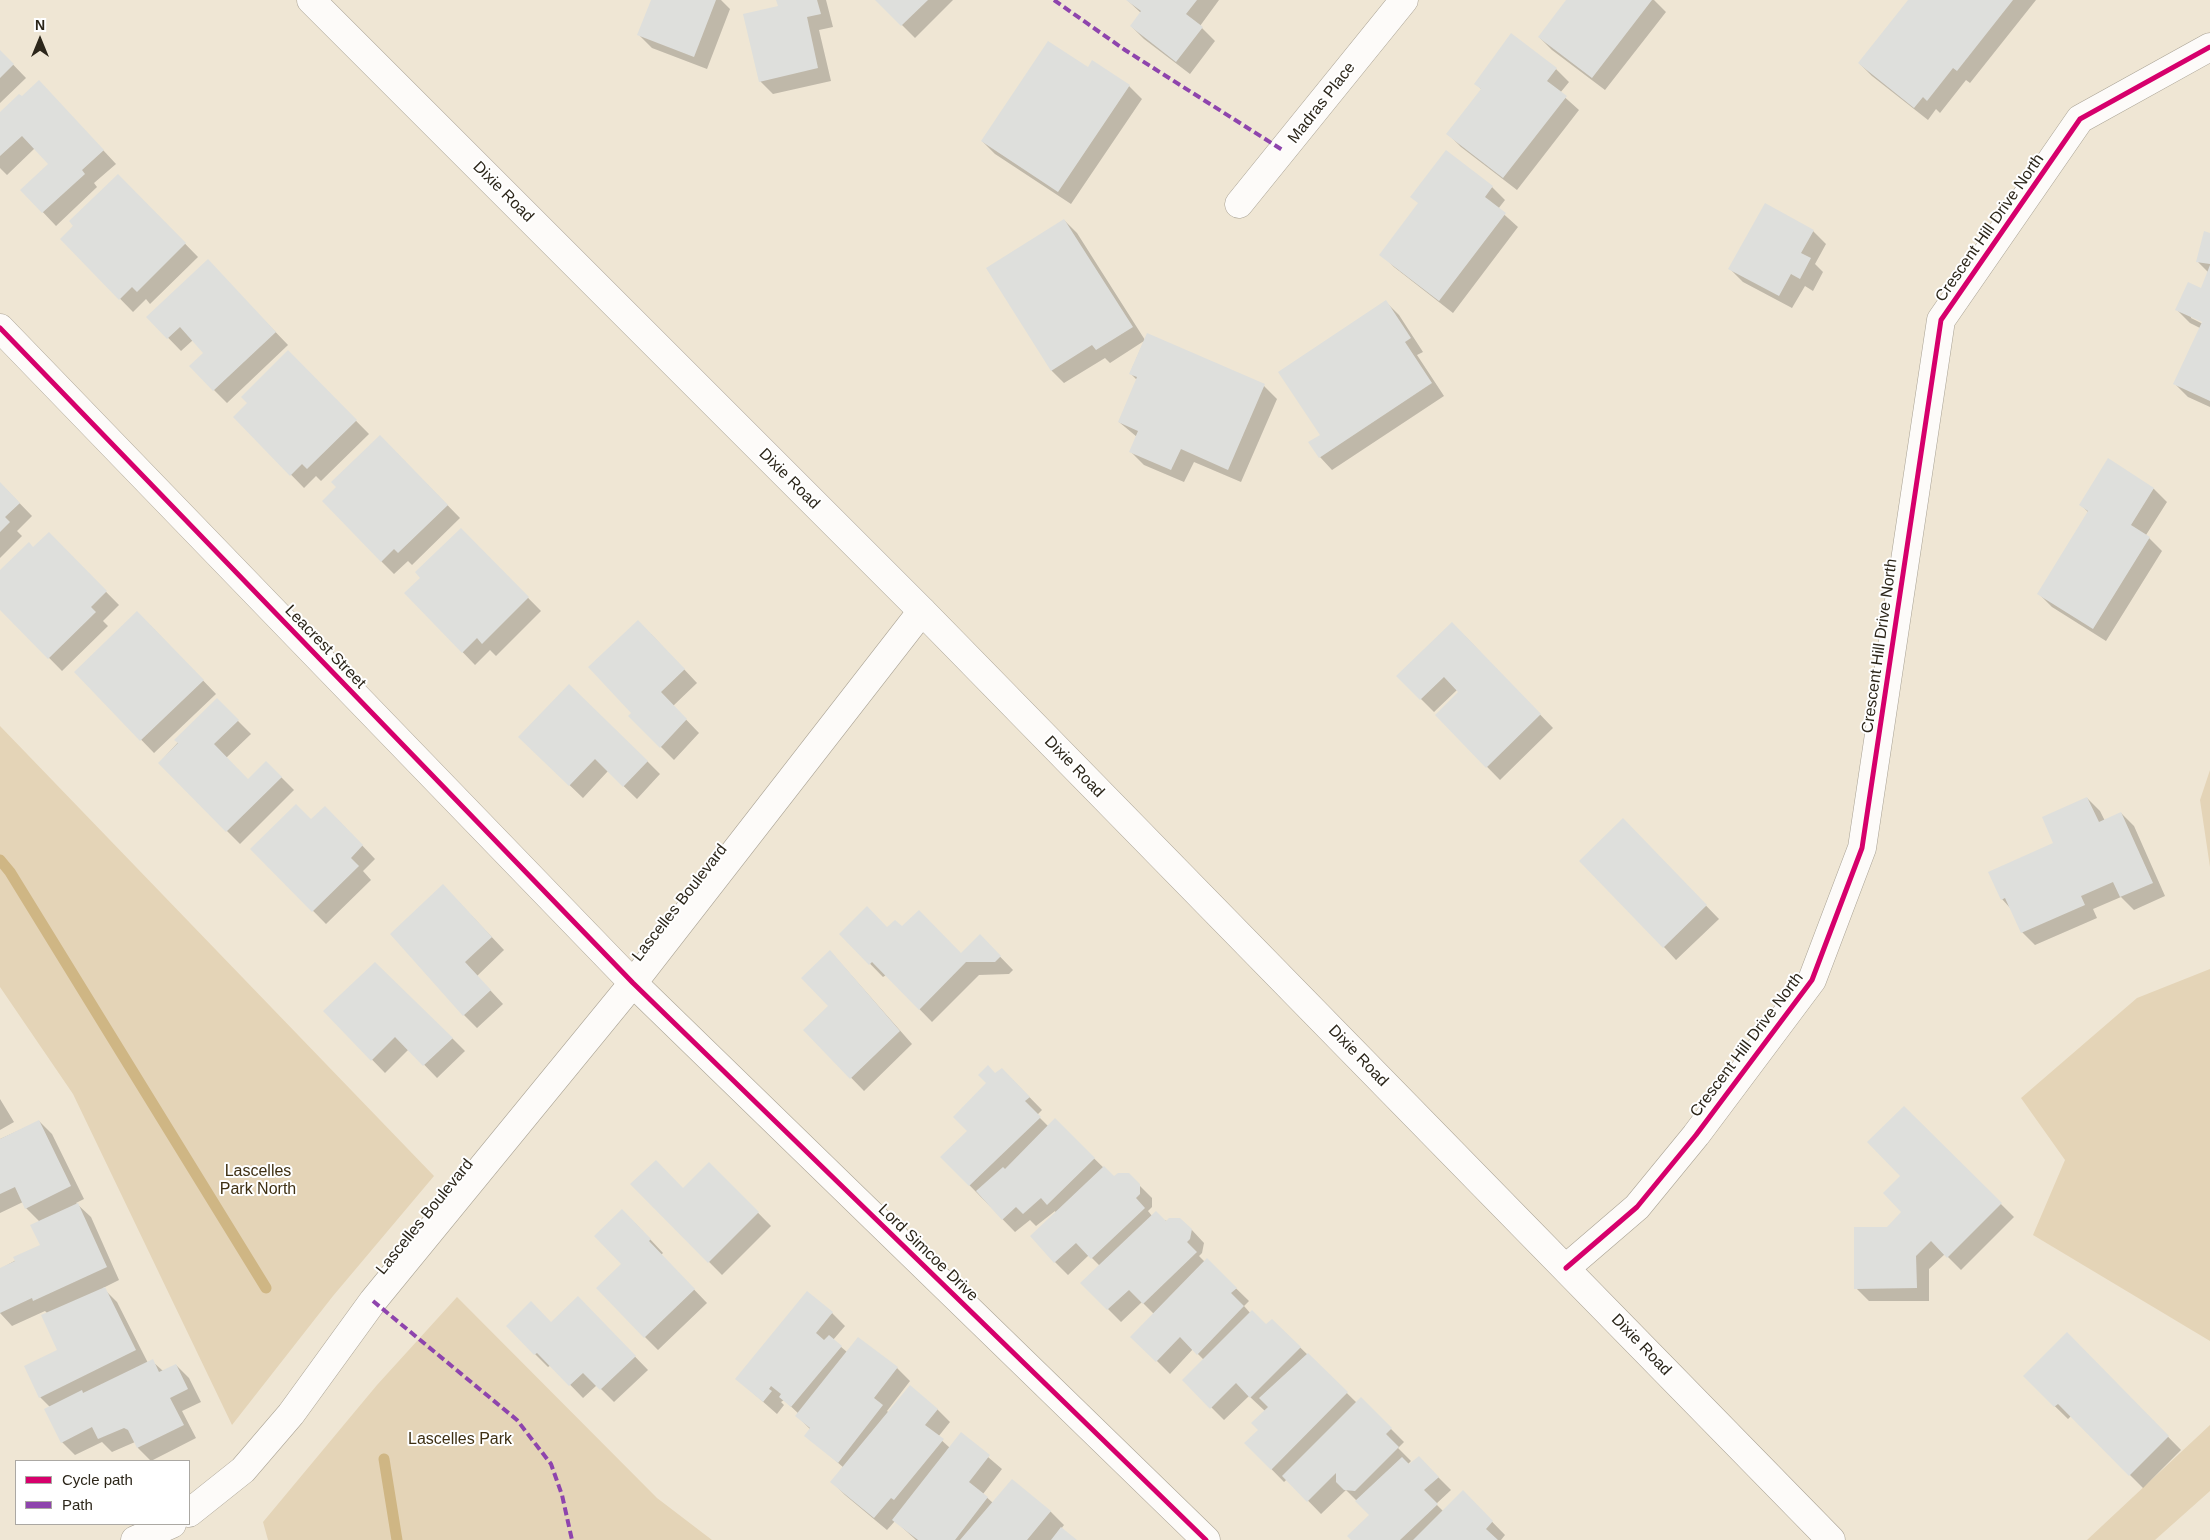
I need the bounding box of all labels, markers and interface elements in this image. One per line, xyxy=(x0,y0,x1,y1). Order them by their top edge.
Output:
north arrow xyxy=(15,15,65,65)
text: N xyxy=(35,17,45,33)
street label: Madras Place xyxy=(1284,59,1360,147)
street label: Crescent Hill Drive North xyxy=(1932,150,2048,306)
street label: Dixie Road xyxy=(469,158,537,226)
street label: Dixie Road xyxy=(755,445,823,513)
street label: Crescent Hill Drive North xyxy=(1858,558,1902,734)
street label: Leacrest Street xyxy=(280,601,370,693)
street label: Dixie Road xyxy=(1040,732,1108,802)
street label: Lascelles Boulevard xyxy=(628,841,732,965)
street label: Crescent Hill Drive North xyxy=(1686,969,1808,1121)
street label: Dixie Road xyxy=(1324,1021,1392,1091)
street label: Lascelles Boulevard xyxy=(372,1155,478,1279)
park label: Lascelles Park North xyxy=(220,1162,296,1200)
street label: Lord Simcoe Drive xyxy=(874,1200,982,1306)
street label: Dixie Road xyxy=(1607,1310,1675,1380)
park label: Lascelles Park xyxy=(408,1430,512,1450)
legend xyxy=(15,1460,190,1525)
text: Cycle path xyxy=(62,1471,133,1488)
text: Path xyxy=(62,1496,93,1513)

